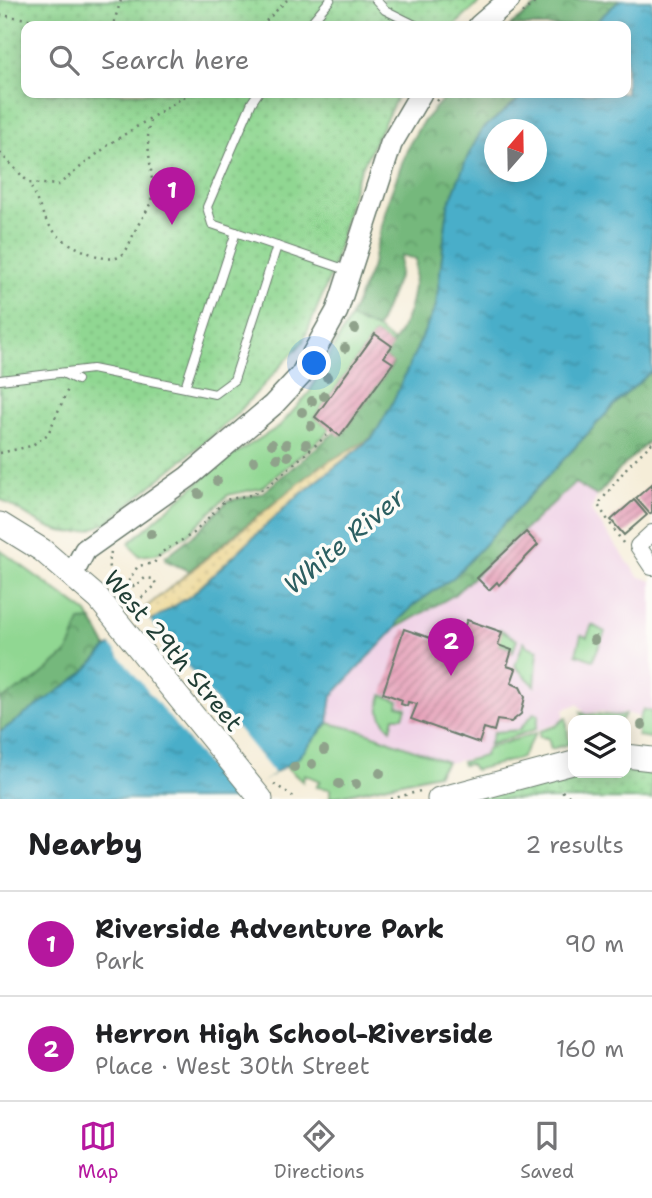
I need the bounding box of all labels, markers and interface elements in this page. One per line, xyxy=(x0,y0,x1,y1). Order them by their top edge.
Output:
search box xyxy=(21,21,631,98)
icon: search xyxy=(45,41,83,79)
text: Search here xyxy=(101,42,250,77)
north arrow xyxy=(484,119,547,182)
pin: 1 xyxy=(149,167,195,225)
your location xyxy=(297,346,331,380)
water label: White River xyxy=(276,479,412,602)
street label: West 29th Street xyxy=(96,564,250,738)
pin: 2 xyxy=(428,618,474,676)
map controls xyxy=(568,715,631,778)
button: layers xyxy=(568,715,631,778)
text: Nearby xyxy=(28,824,143,865)
text: 2 results xyxy=(525,830,624,860)
text: Riverside Adventure Park xyxy=(95,911,444,946)
text: 1 xyxy=(46,929,56,959)
text: 90 m xyxy=(564,929,624,959)
text: Park xyxy=(95,946,144,976)
text: Herron High School-Riverside xyxy=(95,1016,493,1051)
text: 2 xyxy=(43,1034,59,1064)
text: 160 m xyxy=(556,1034,624,1064)
text: Place · West 30th Street xyxy=(95,1051,370,1081)
tab: Map xyxy=(78,1117,118,1184)
tab: Directions xyxy=(274,1117,365,1184)
tab: Saved xyxy=(520,1117,574,1184)

